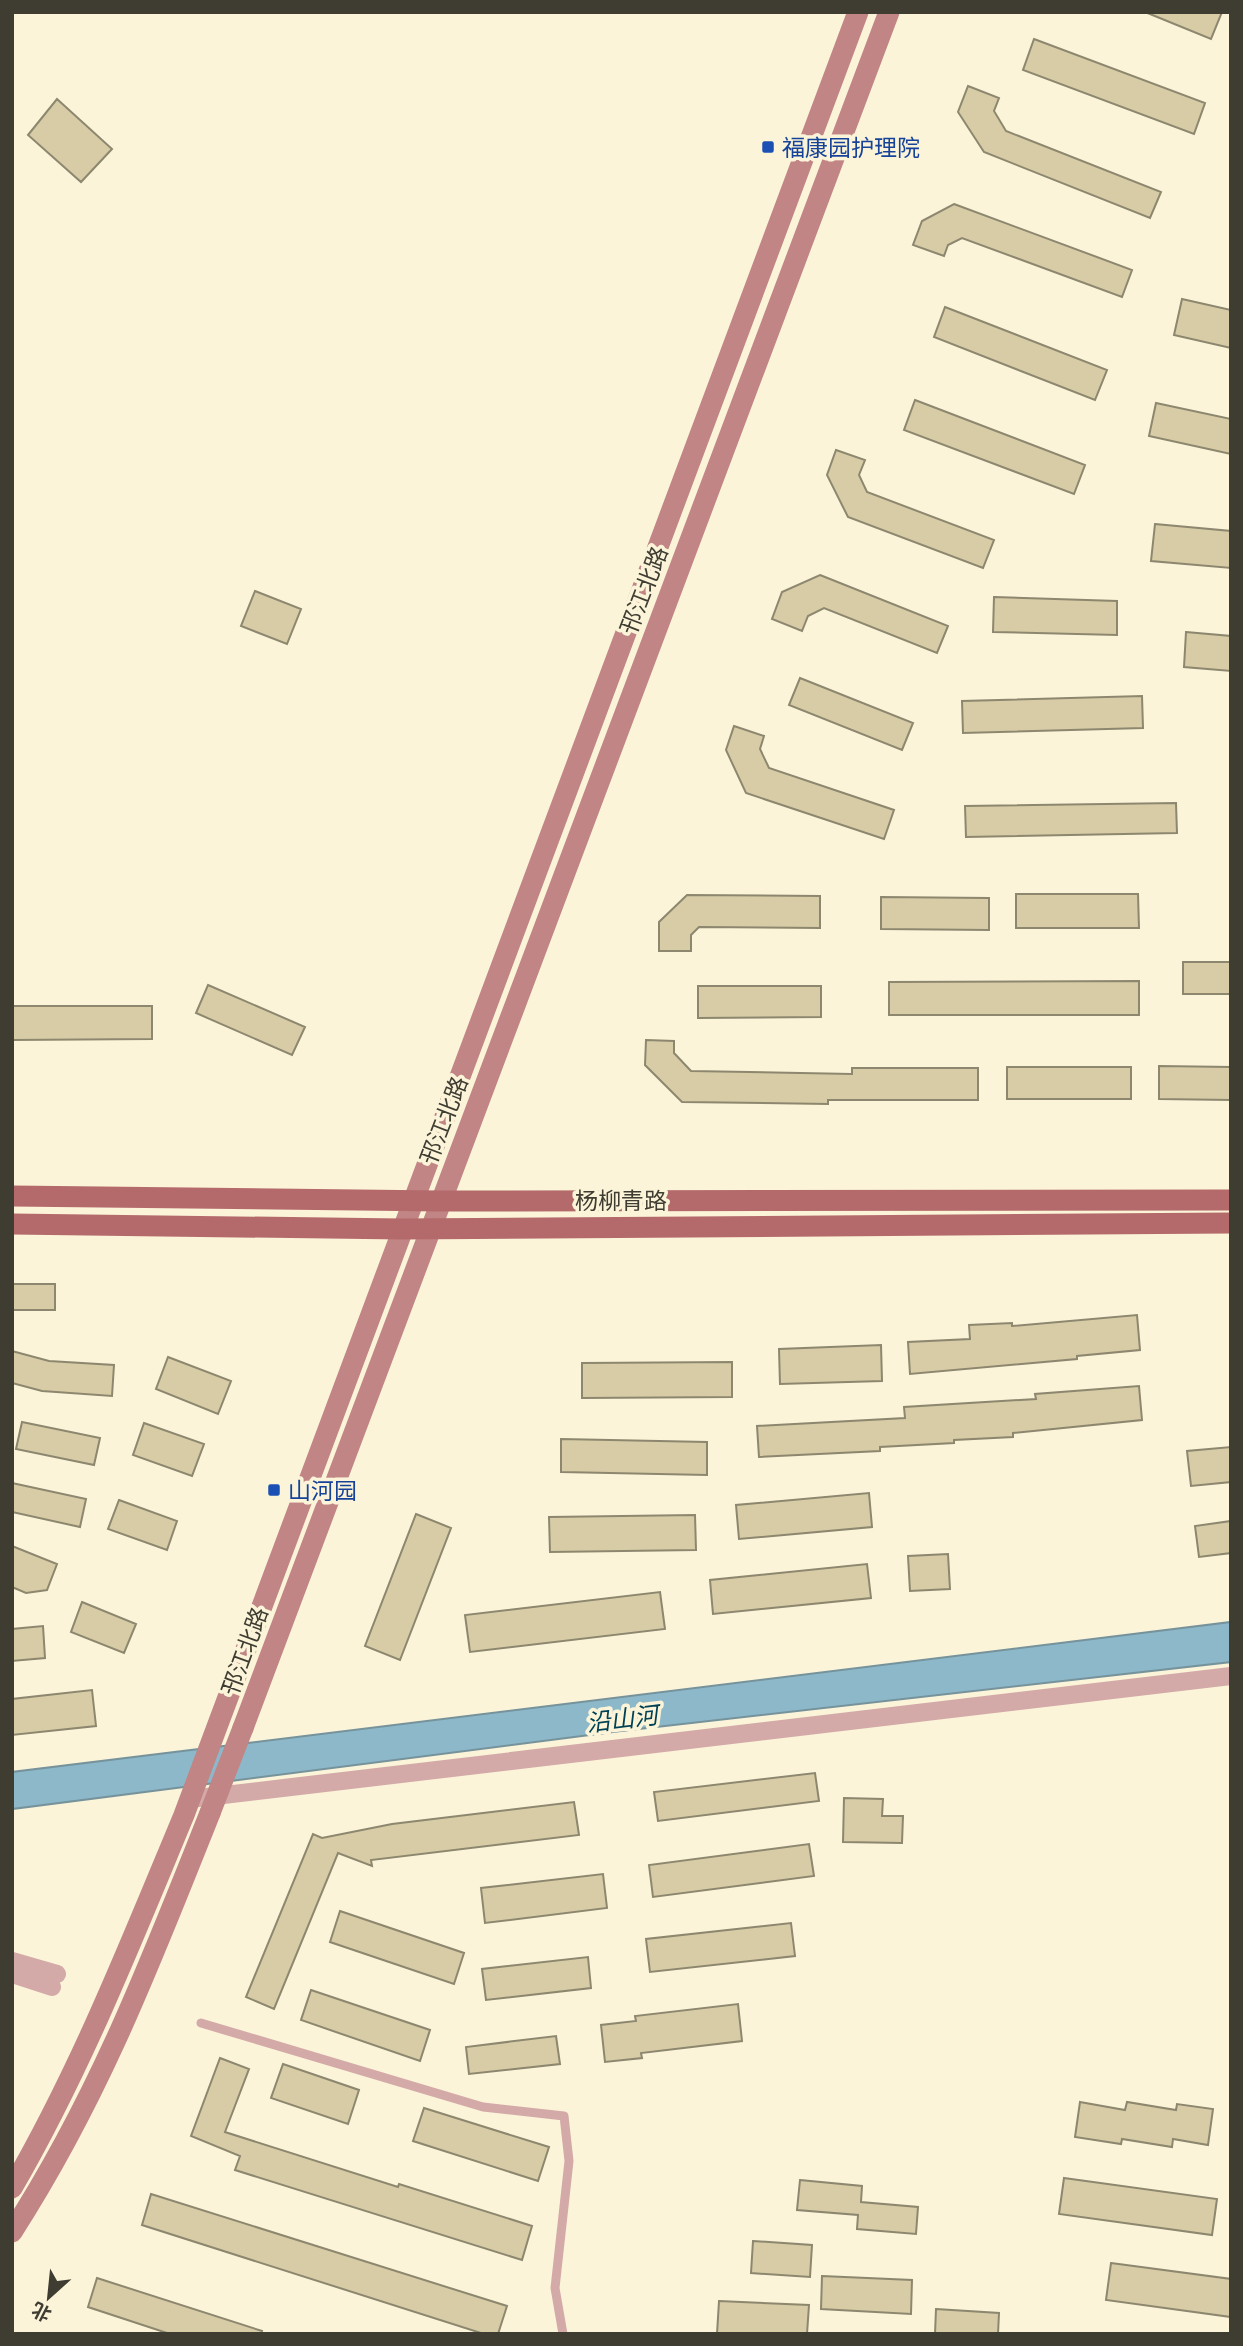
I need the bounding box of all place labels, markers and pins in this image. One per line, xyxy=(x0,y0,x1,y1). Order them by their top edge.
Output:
place label: 福康园护理院 xyxy=(782,133,920,161)
marker: 福康园护理院 xyxy=(760,139,776,155)
place label: 山河园 xyxy=(288,1476,357,1504)
marker: 山河园 xyxy=(266,1482,282,1498)

